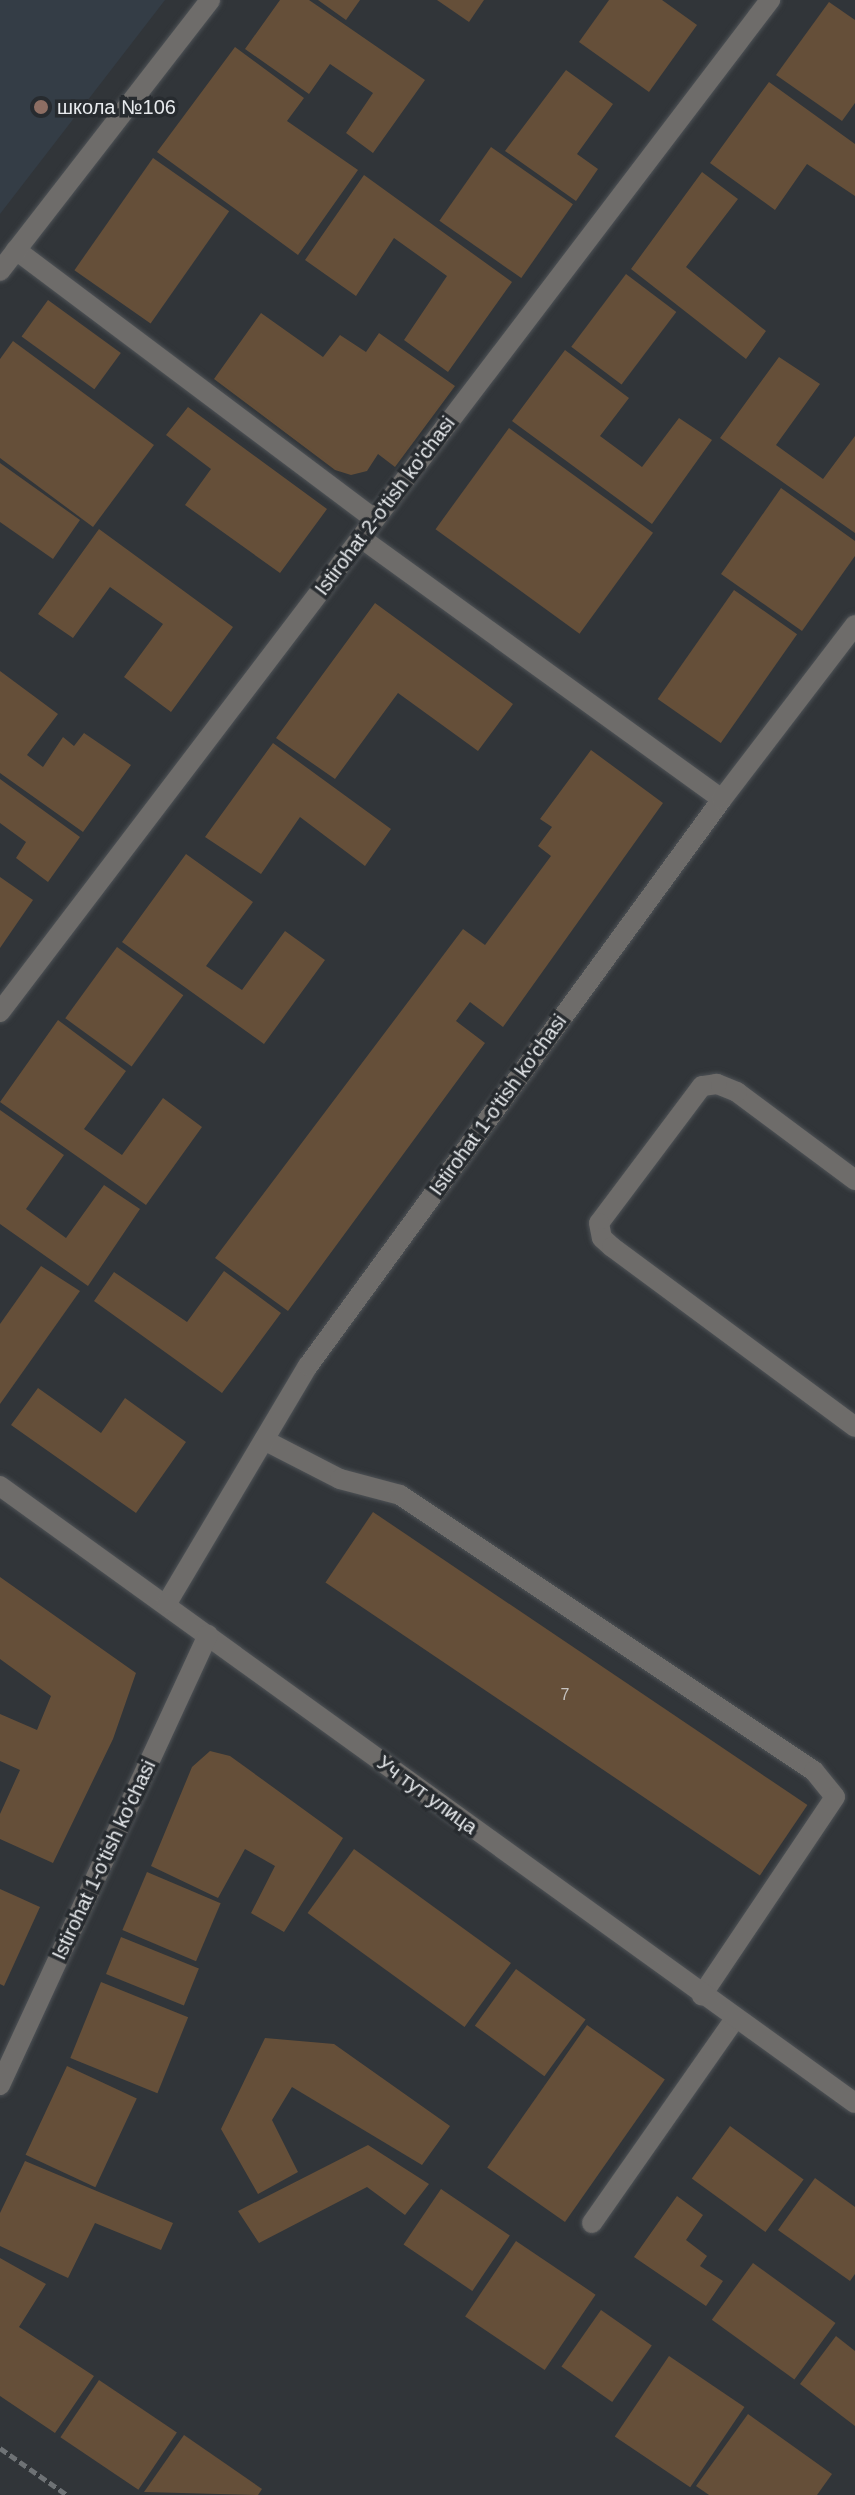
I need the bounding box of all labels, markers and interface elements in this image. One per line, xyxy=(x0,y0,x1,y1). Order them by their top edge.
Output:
place label: школа №106 xyxy=(57,95,176,119)
marker: школа №106 xyxy=(32,98,50,116)
street label: Istirohat 2-o'tish ko'chasi xyxy=(310,412,460,600)
street label: Istirohat 1-o'tish ko'chasi xyxy=(424,1010,572,1200)
house number: 7 xyxy=(561,1685,569,1705)
street label: Уч тут улица xyxy=(372,1751,482,1839)
street label: Istirohat 1-o'tish ko'chasi xyxy=(47,1756,161,1964)

